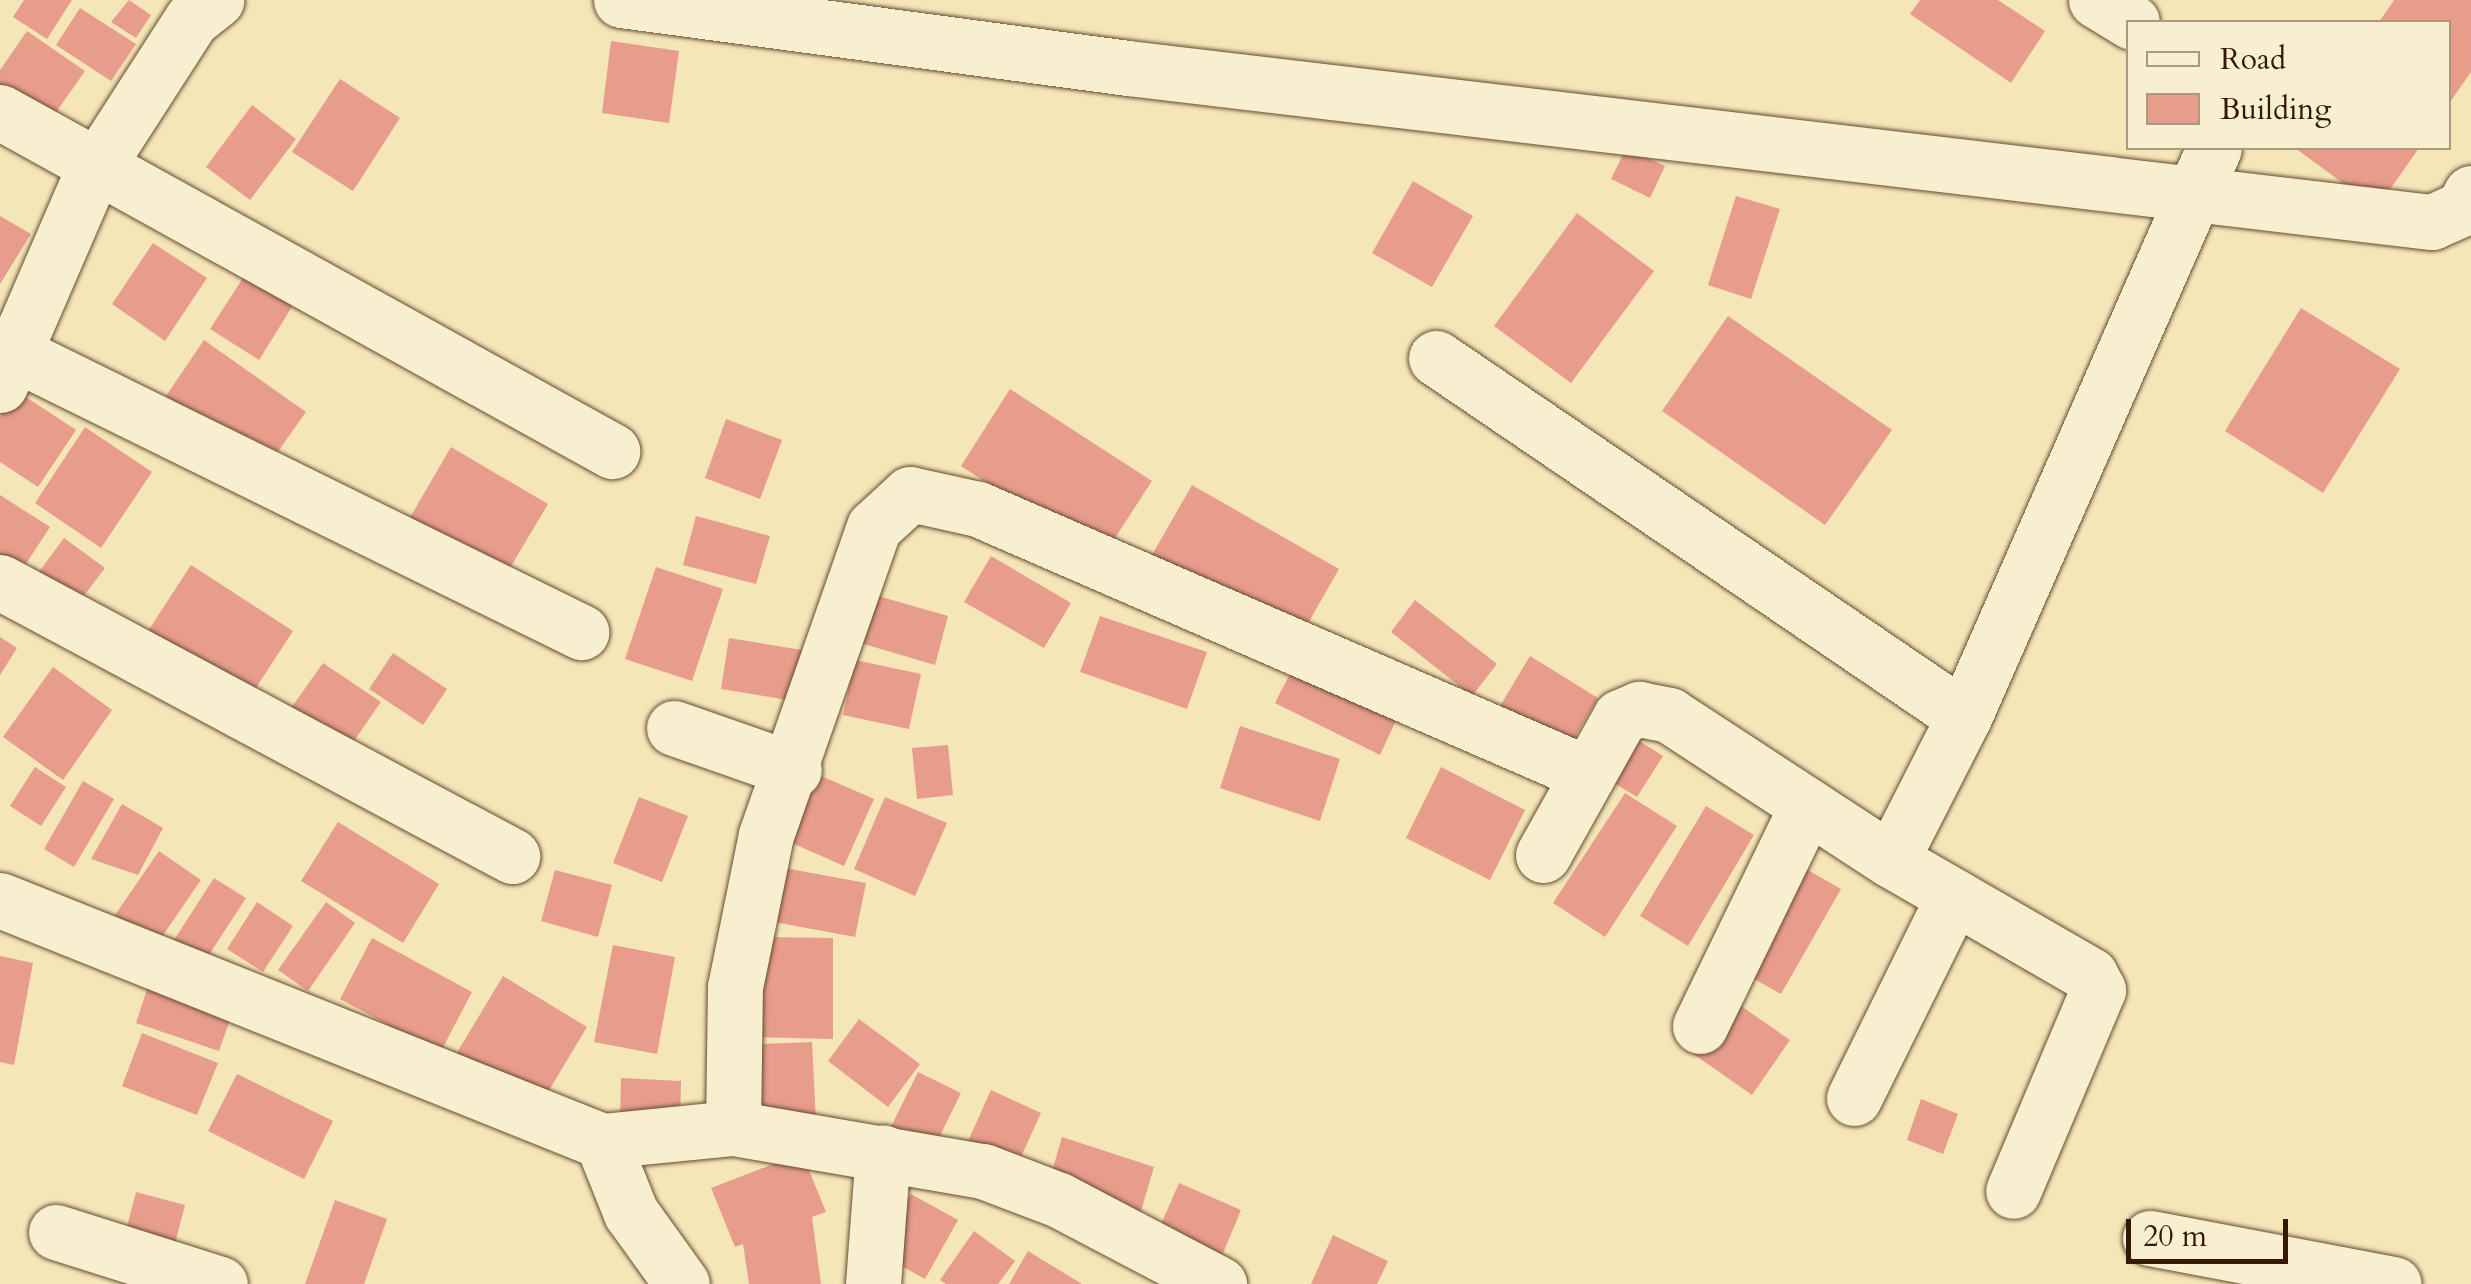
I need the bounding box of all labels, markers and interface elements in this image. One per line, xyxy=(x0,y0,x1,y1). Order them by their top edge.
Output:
legend xyxy=(2126,20,2451,150)
text: Road xyxy=(2220,39,2286,80)
text: Building xyxy=(2220,89,2331,130)
scale bar xyxy=(2131,1199,2294,1261)
text: 20 m xyxy=(2143,1216,2207,1257)

